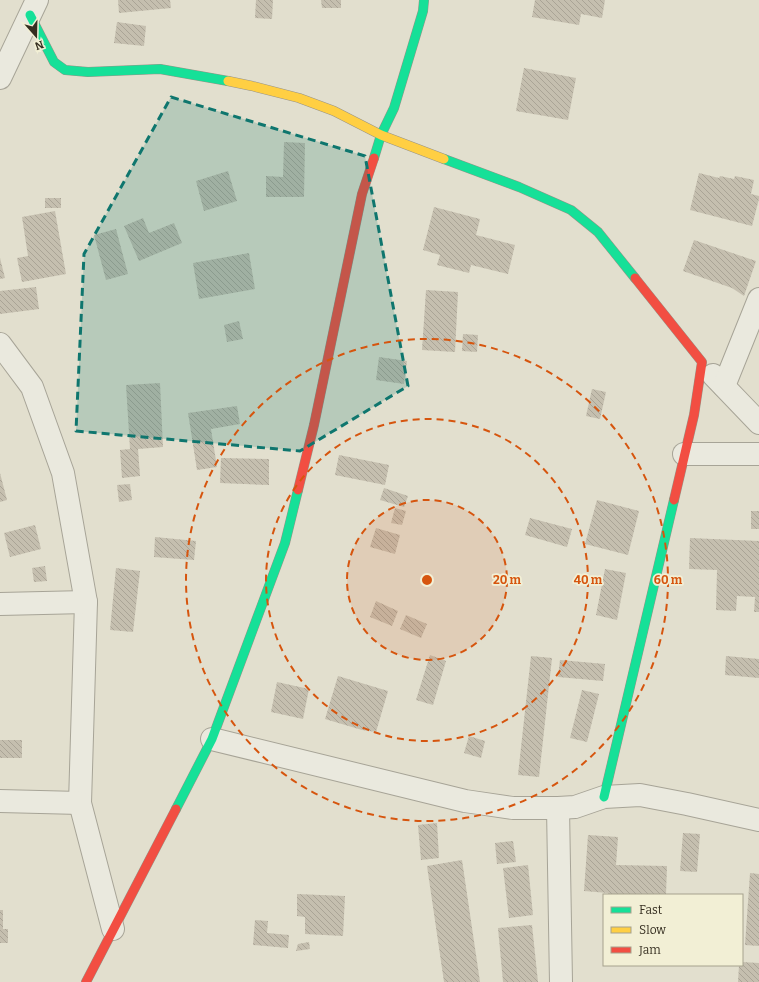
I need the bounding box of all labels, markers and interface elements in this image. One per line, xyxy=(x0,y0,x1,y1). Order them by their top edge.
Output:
north arrow xyxy=(16,16,56,56)
text: N xyxy=(33,37,45,53)
centre of rings xyxy=(420,573,434,587)
text: 20 m xyxy=(493,573,522,587)
text: 40 m xyxy=(574,573,603,587)
text: 60 m xyxy=(654,573,683,587)
legend xyxy=(603,894,743,966)
text: Fast xyxy=(639,903,663,917)
text: Slow xyxy=(639,923,666,937)
text: Jam xyxy=(638,943,661,957)

